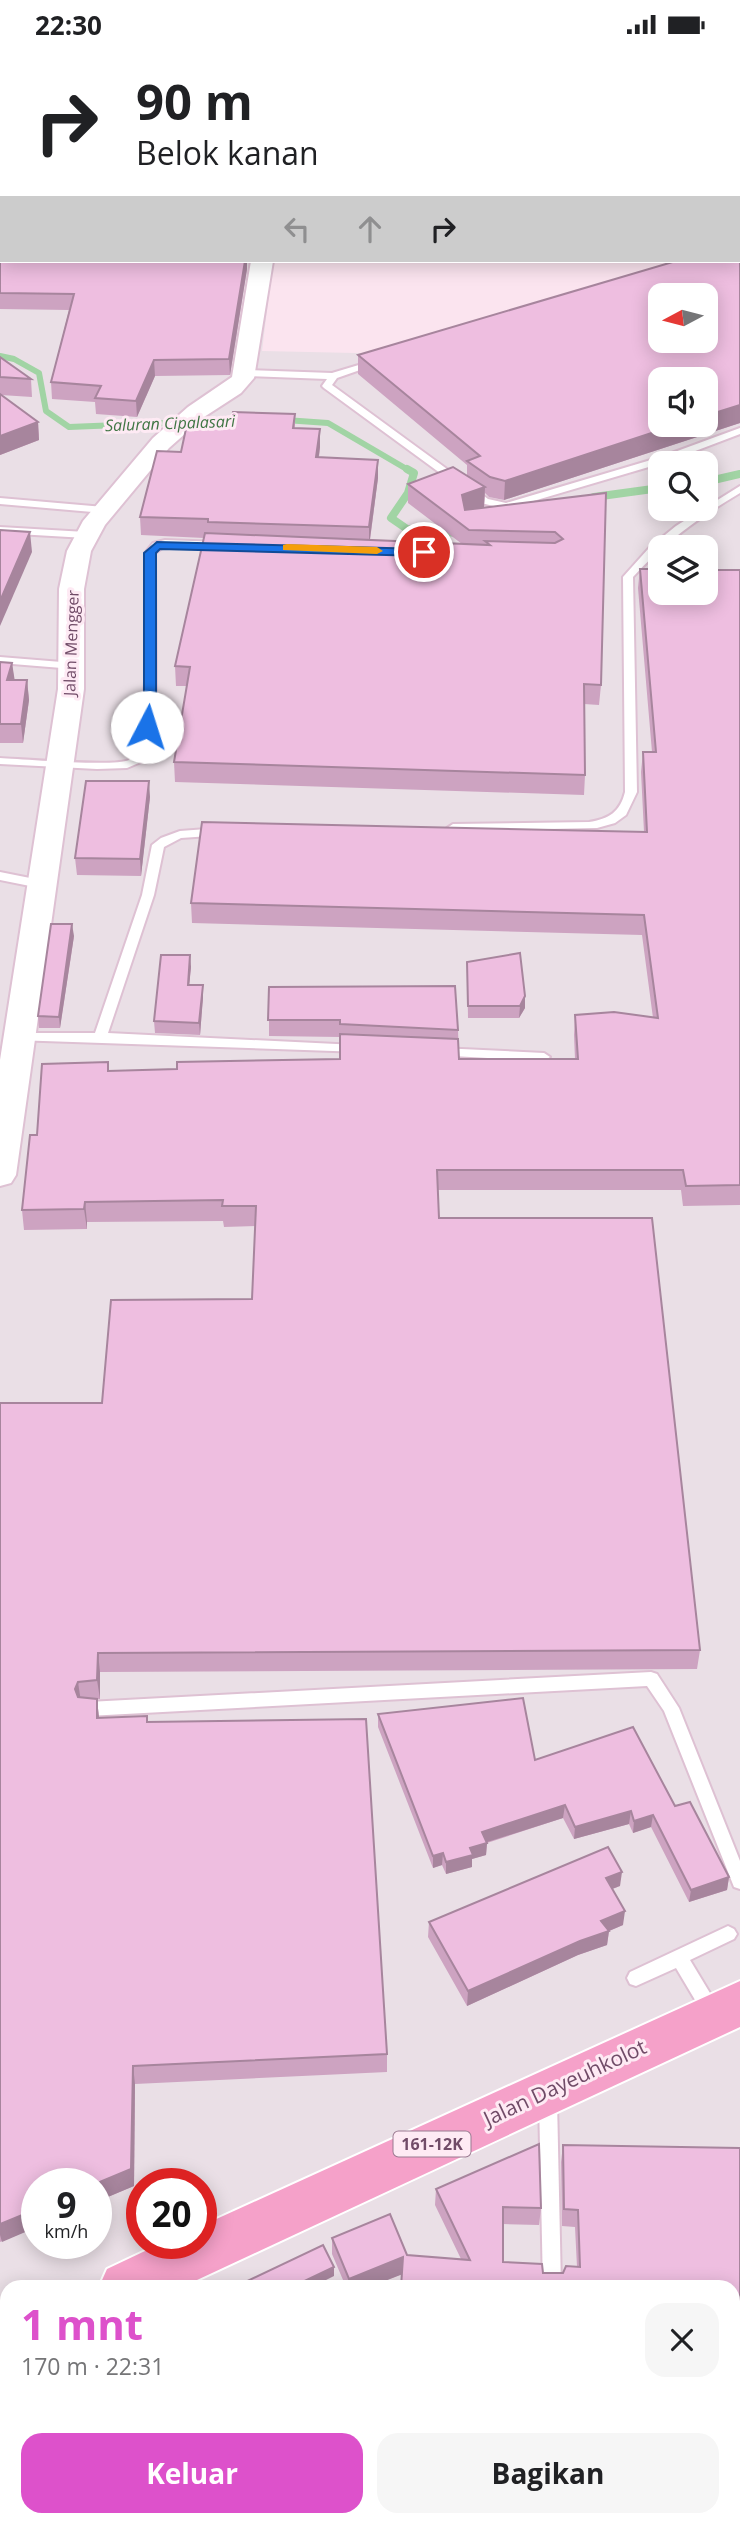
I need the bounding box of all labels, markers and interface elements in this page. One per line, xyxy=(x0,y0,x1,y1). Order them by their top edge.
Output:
text: 22:30 xyxy=(35,7,102,43)
text: 90 m xyxy=(136,68,253,134)
icon: right xyxy=(21,77,112,168)
text: Belok kanan xyxy=(136,131,319,174)
icon: left xyxy=(278,210,316,248)
icon: ahead xyxy=(351,210,389,248)
icon: right xyxy=(424,210,462,248)
north arrow xyxy=(648,283,718,353)
map controls xyxy=(648,283,718,605)
button: sound xyxy=(648,367,718,437)
water label: Saluran Cipalasari xyxy=(105,410,236,436)
button: search xyxy=(648,451,718,521)
pin xyxy=(394,522,454,582)
icon: arrive xyxy=(405,533,443,571)
button: layers xyxy=(648,535,718,605)
street label: Jalan Mengger xyxy=(58,589,84,698)
position arrow xyxy=(110,690,184,764)
street label: Jalan Dayeuhkolot xyxy=(477,2032,651,2133)
road number: 161-12K xyxy=(394,2131,471,2157)
speed limit sign: 20 xyxy=(126,2168,217,2259)
text: 9 xyxy=(56,2181,77,2228)
text: km/h xyxy=(45,2219,88,2243)
text: 1 mnt xyxy=(21,2295,143,2352)
button: close xyxy=(645,2303,719,2377)
text: 170 m · 22:31 xyxy=(21,2350,164,2382)
button: Keluar xyxy=(21,2433,363,2513)
button: Bagikan xyxy=(377,2433,719,2513)

